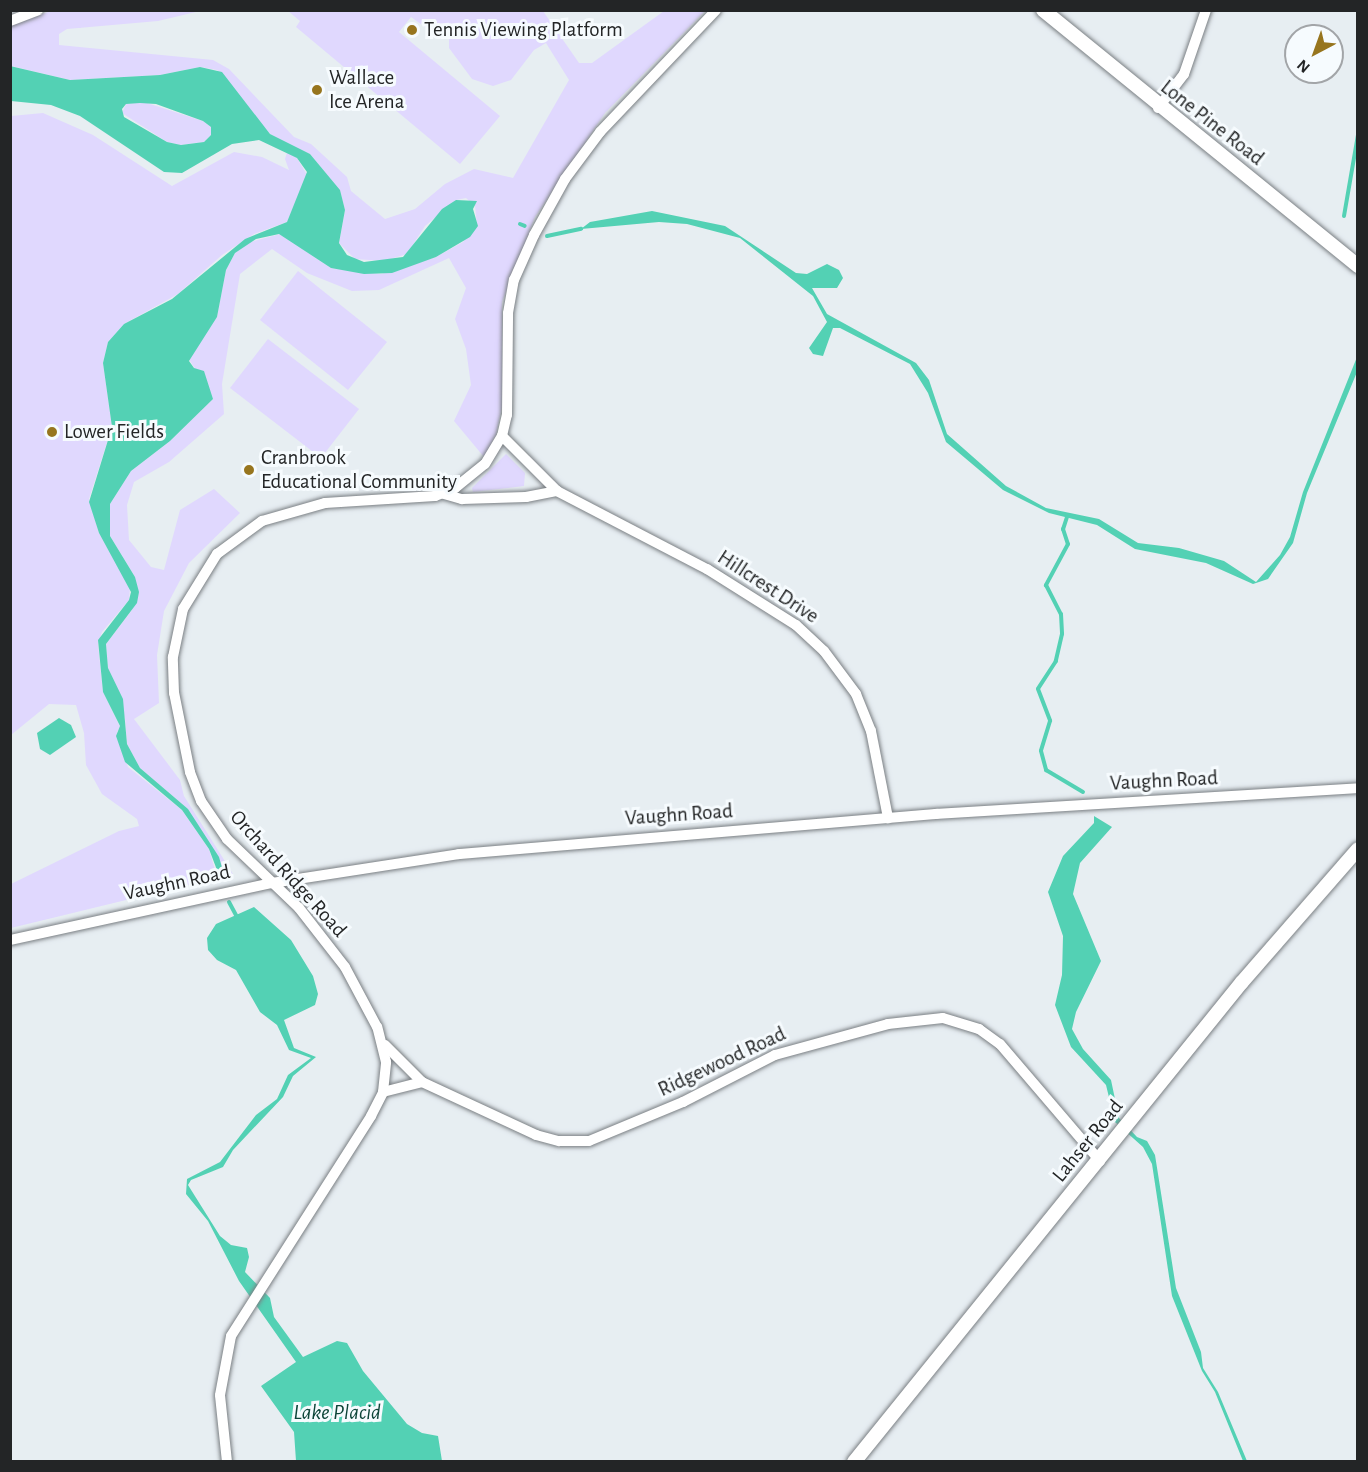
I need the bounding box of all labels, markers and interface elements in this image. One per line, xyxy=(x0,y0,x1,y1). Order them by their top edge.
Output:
place label: Tennis Viewing Platform xyxy=(424,17,623,43)
marker: Tennis Viewing Platform xyxy=(405,23,419,37)
north arrow xyxy=(1284,24,1344,84)
text: N xyxy=(1294,56,1313,76)
place label: Wallace Ice Arena xyxy=(329,65,404,115)
street label: Lone Pine Road xyxy=(1155,75,1269,171)
marker: Wallace Ice Arena xyxy=(310,83,324,97)
place label: Lower Fields xyxy=(64,419,164,445)
marker: Lower Fields xyxy=(45,425,59,439)
place label: Cranbrook Educational Community xyxy=(261,445,457,495)
marker: Cranbrook Educational Community xyxy=(242,463,256,477)
street label: Hillcrest Drive xyxy=(713,545,823,629)
street label: Vaughn Road xyxy=(1109,766,1219,796)
street label: Vaughn Road xyxy=(624,799,734,831)
street label: Orchard Ridge Road xyxy=(224,805,352,943)
street label: Vaughn Road xyxy=(121,859,233,907)
street label: Ridgewood Road xyxy=(654,1021,790,1103)
street label: Lahser Road xyxy=(1047,1095,1129,1187)
water label: Lake Placid xyxy=(293,1400,381,1426)

